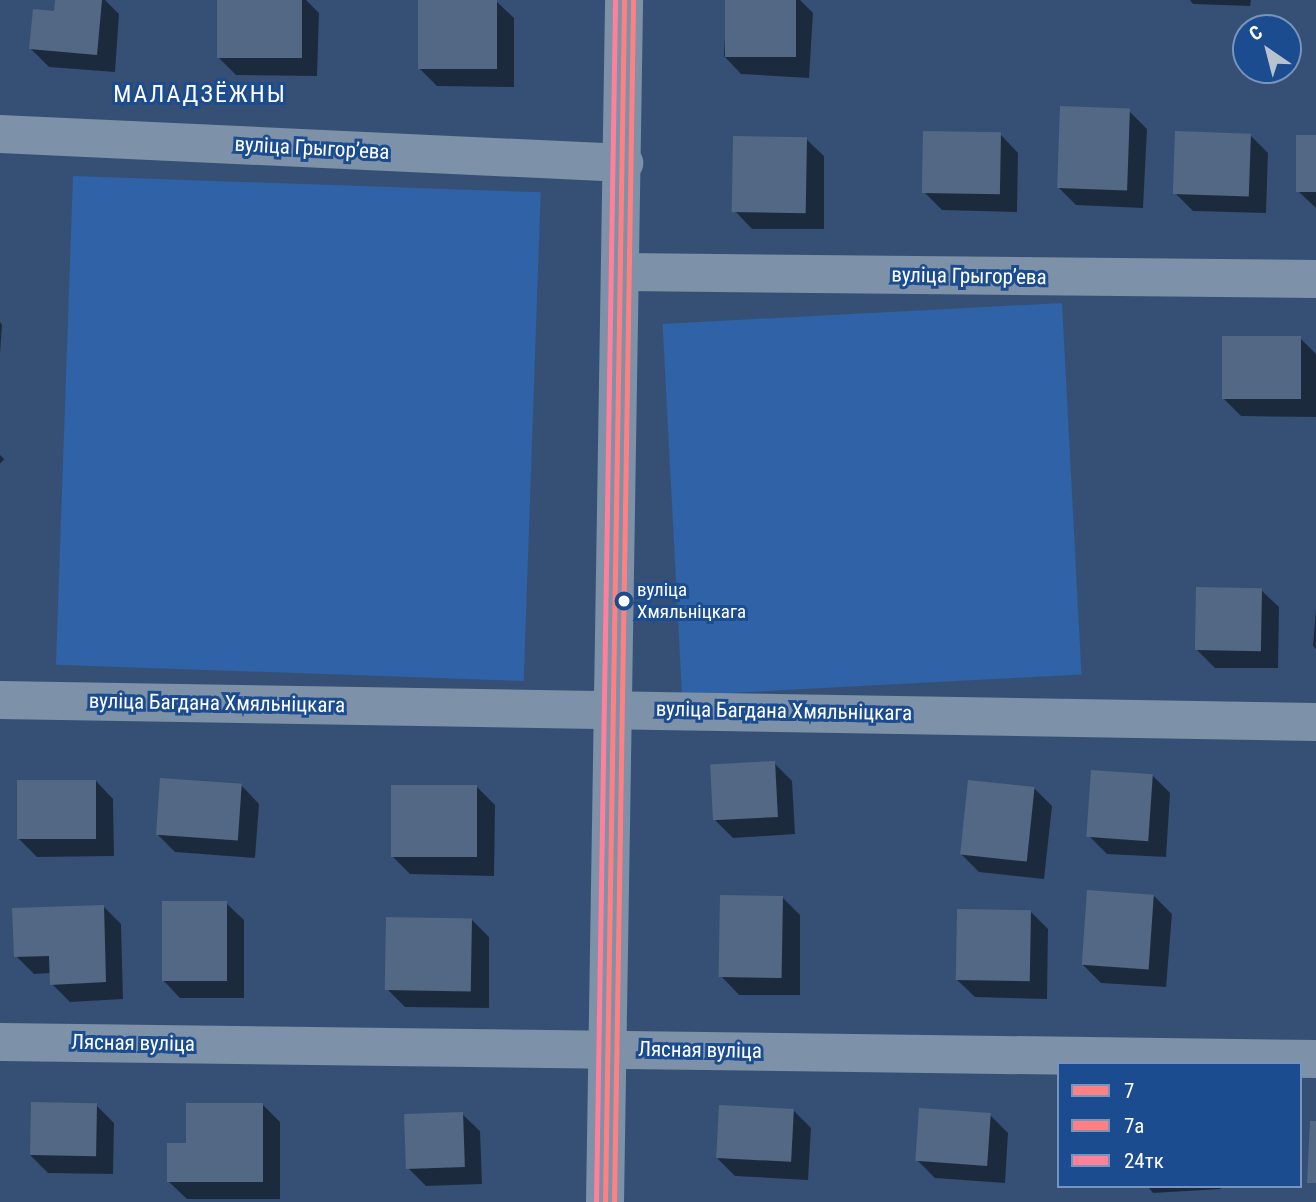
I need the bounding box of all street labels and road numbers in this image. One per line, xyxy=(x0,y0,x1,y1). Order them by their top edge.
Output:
street label: вуліца Грыгорʼева xyxy=(234,131,390,165)
street label: вуліца Грыгорʼева xyxy=(891,262,1047,290)
street label: вуліца Багдана Хмяльніцкага xyxy=(89,688,345,718)
street label: вуліца Багдана Хмяльніцкага xyxy=(656,696,912,726)
street label: Лясная вуліца xyxy=(71,1029,195,1057)
street label: Лясная вуліца xyxy=(638,1036,762,1064)

